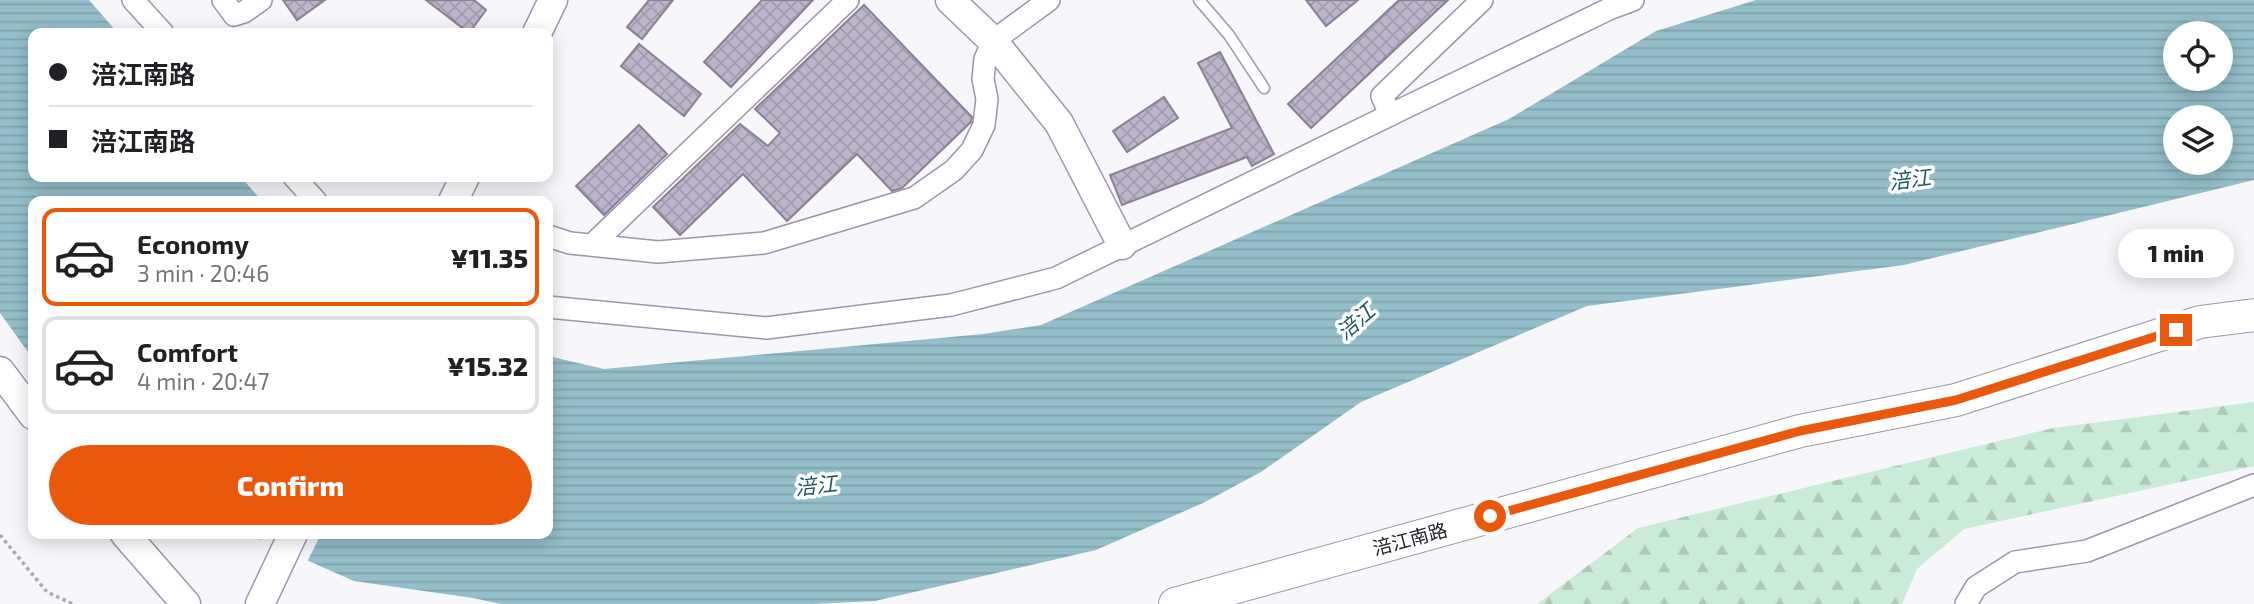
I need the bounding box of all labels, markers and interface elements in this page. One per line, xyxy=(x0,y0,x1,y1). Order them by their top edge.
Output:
map controls xyxy=(2163,21,2233,175)
button: locate xyxy=(2163,21,2233,91)
text: 涪江南路 xyxy=(91,58,195,89)
button: layers xyxy=(2163,105,2233,175)
text: 涪江南路 xyxy=(91,125,195,156)
water label: 涪江 xyxy=(1887,163,1934,193)
icon: car xyxy=(53,226,116,289)
text: Economy xyxy=(137,228,249,259)
callout: 1 min xyxy=(2118,229,2234,278)
text: 1 min xyxy=(2148,239,2204,267)
text: ¥11.35 xyxy=(451,242,528,273)
text: 3 min · 20:46 xyxy=(137,259,269,287)
water label: 涪江 xyxy=(1331,296,1381,344)
route end xyxy=(2160,314,2192,346)
icon: car xyxy=(53,334,116,397)
text: Comfort xyxy=(137,336,238,367)
text: ¥15.32 xyxy=(447,350,528,381)
text: 4 min · 20:47 xyxy=(137,367,269,395)
button: Confirm xyxy=(49,445,532,525)
water label: 涪江 xyxy=(794,470,840,499)
route start xyxy=(1474,500,1506,532)
street label: 涪江南路 xyxy=(1370,518,1450,559)

